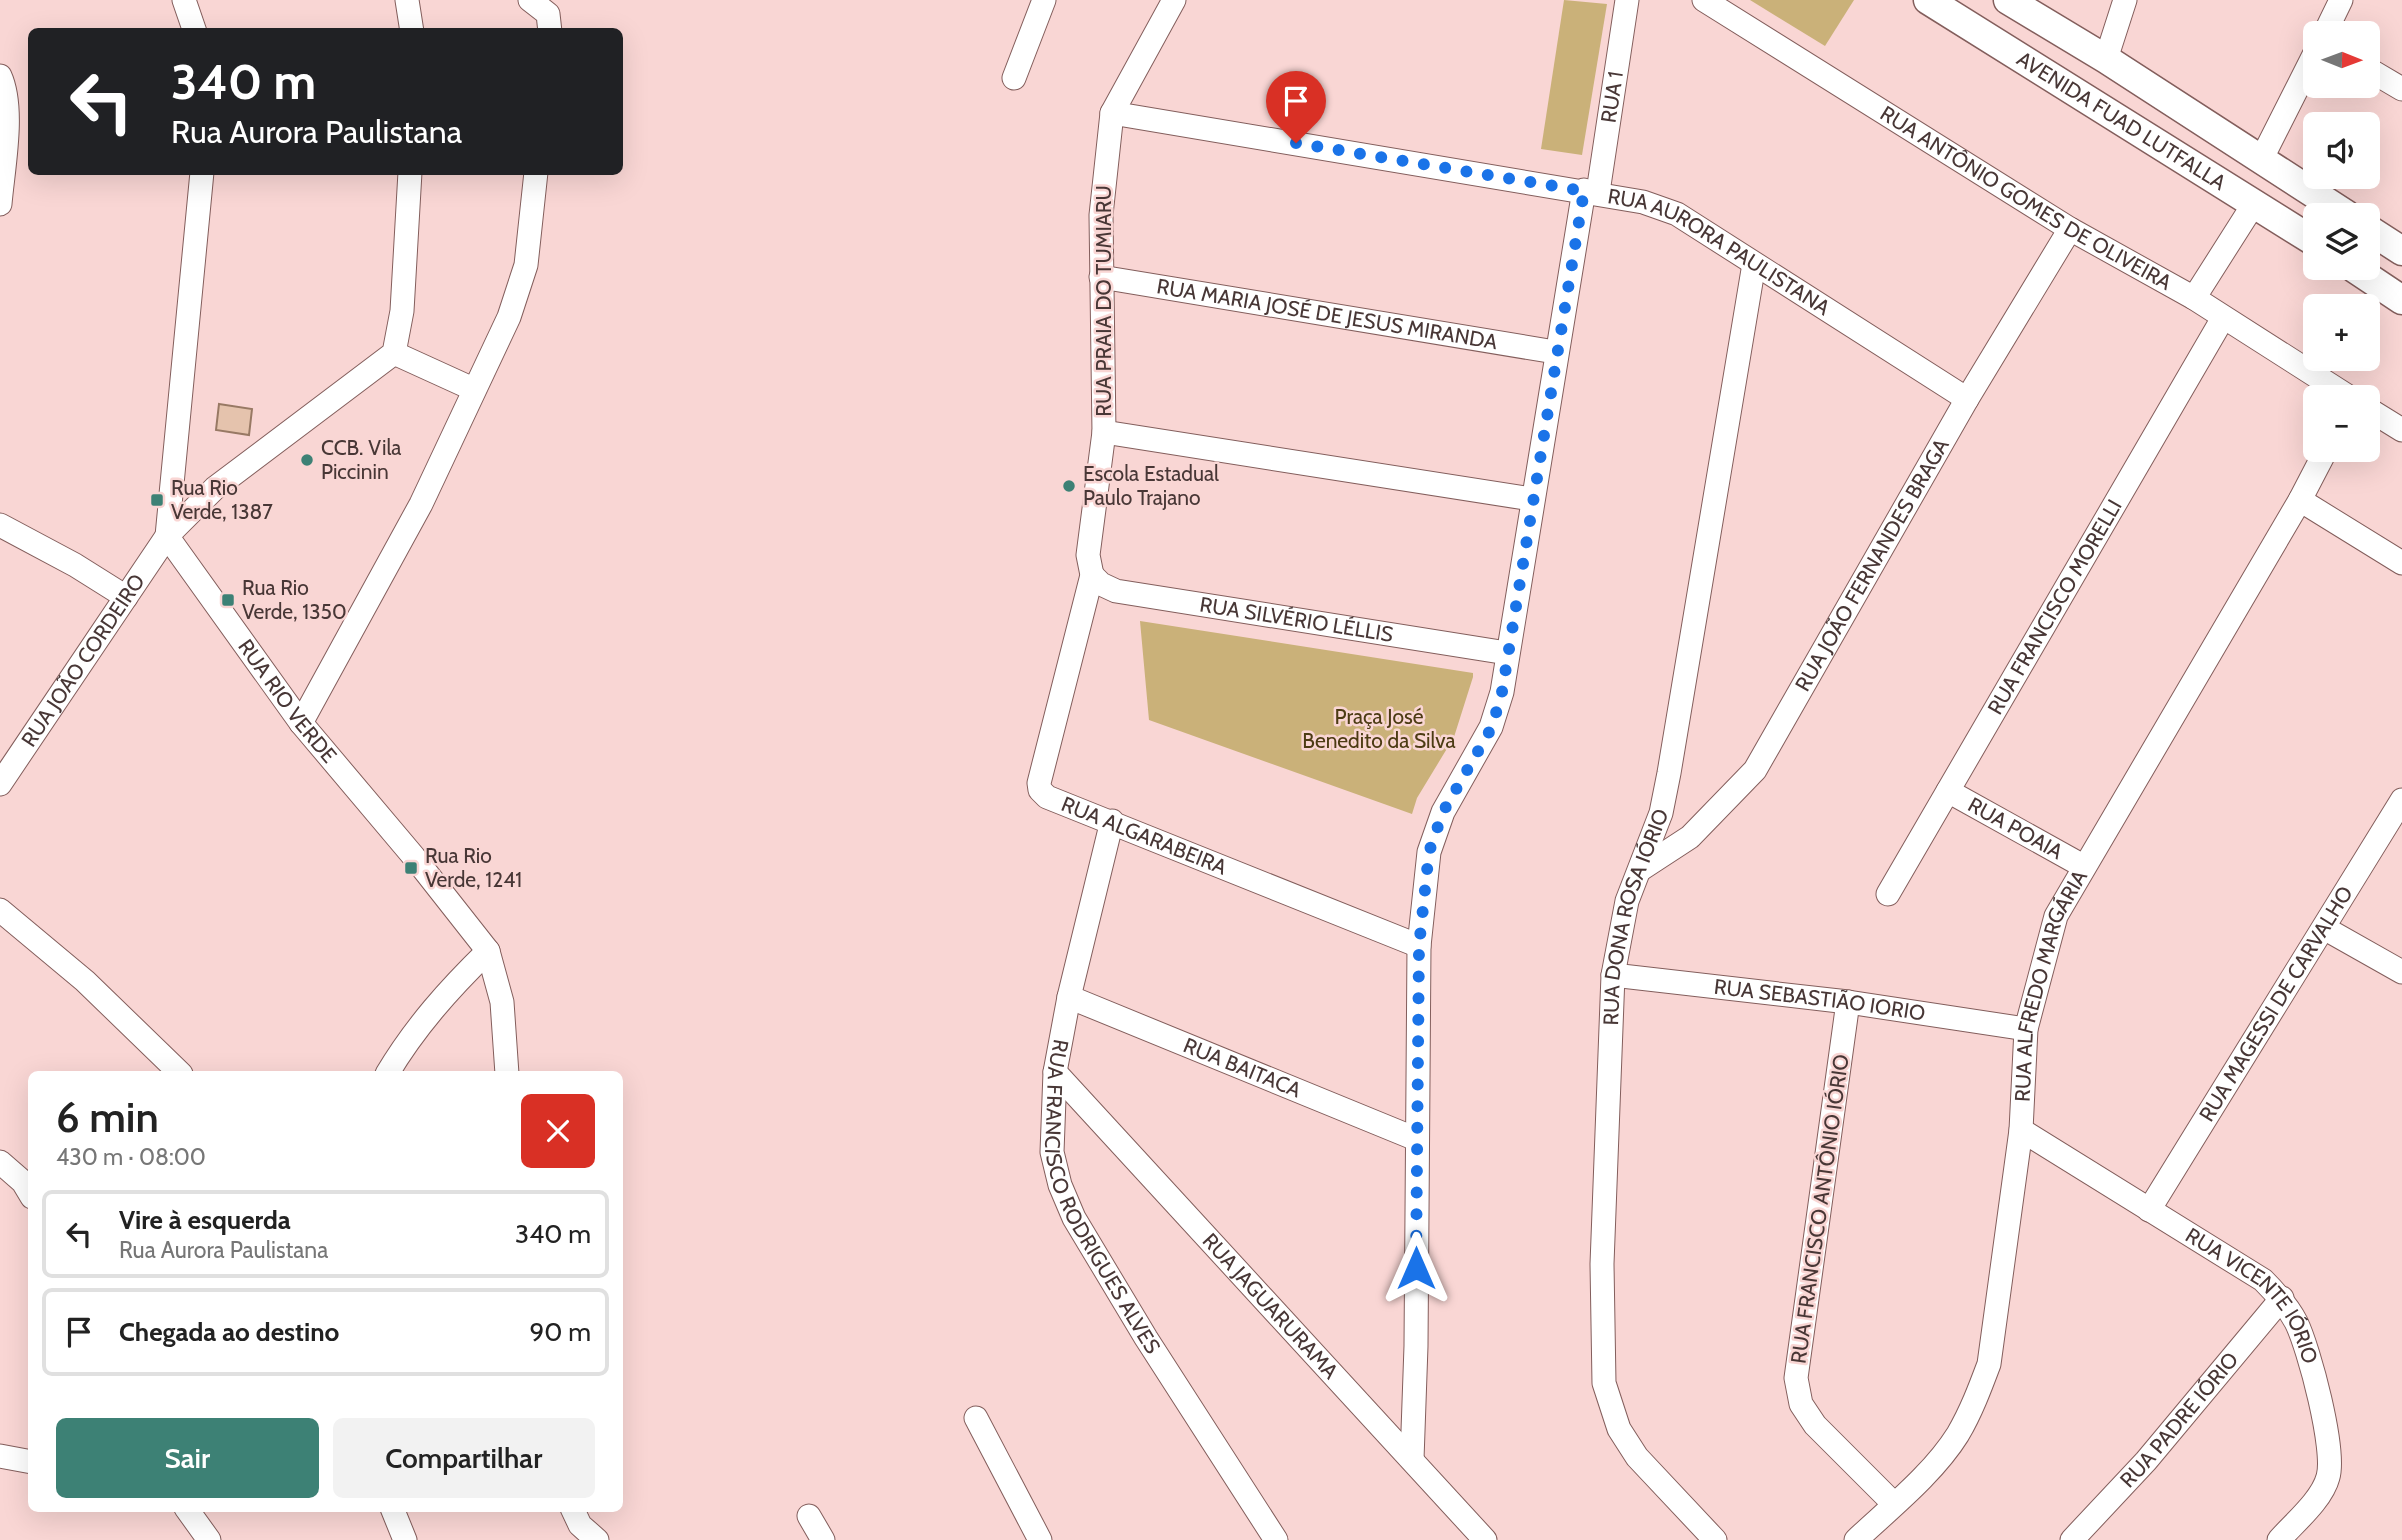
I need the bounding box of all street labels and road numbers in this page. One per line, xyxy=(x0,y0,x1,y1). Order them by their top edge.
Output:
street label: AVENIDA FUAD LUTFALLA xyxy=(2013,46,2231,195)
street label: RUA 1 xyxy=(1596,69,1628,125)
street label: RUA ANTÔNIO GOMES DE OLIVEIRA xyxy=(1876,100,2176,295)
street label: RUA AURORA PAULISTANA xyxy=(1606,183,1835,320)
street label: RUA PRAIA DO TUMIARU xyxy=(1091,185,1116,417)
street label: RUA MARIA JOSÉ DE JESUS MIRANDA xyxy=(1155,273,1499,354)
street label: RUA JOÃO FERNANDES BRAGA xyxy=(1790,434,1954,695)
street label: RUA FRANCISCO MORELLI xyxy=(1982,495,2127,719)
street label: RUA JOÃO CORDEIRO xyxy=(16,569,150,751)
street label: RUA SILVÉRIO LÉLLIS xyxy=(1198,591,1395,647)
street label: RUA RIO VERDE xyxy=(233,634,342,768)
street label: RUA ALGARABEIRA xyxy=(1058,791,1231,880)
street label: RUA POAIA xyxy=(1964,792,2067,864)
street label: RUA DONA ROSA IÓRIO xyxy=(1598,805,1673,1026)
street label: RUA ALFREDO MARGÁRIA xyxy=(2009,865,2092,1102)
street label: RUA MAGESSI DE CARVALHO xyxy=(2194,882,2358,1126)
street label: RUA SEBASTIÃO IORIO xyxy=(1713,974,1927,1026)
street label: RUA BAITACA xyxy=(1180,1032,1305,1103)
street label: RUA FRANCISCO RODRIGUES ALVES xyxy=(1040,1037,1166,1358)
street label: RUA FRANCISCO ANTÔNIO IÓRIO xyxy=(1785,1053,1854,1365)
street label: RUA VICENTE IÓRIO xyxy=(2181,1222,2323,1367)
street label: RUA JAGUARURAMA xyxy=(1197,1228,1344,1384)
street label: RUA PADRE IÓRIO xyxy=(2115,1347,2243,1493)

